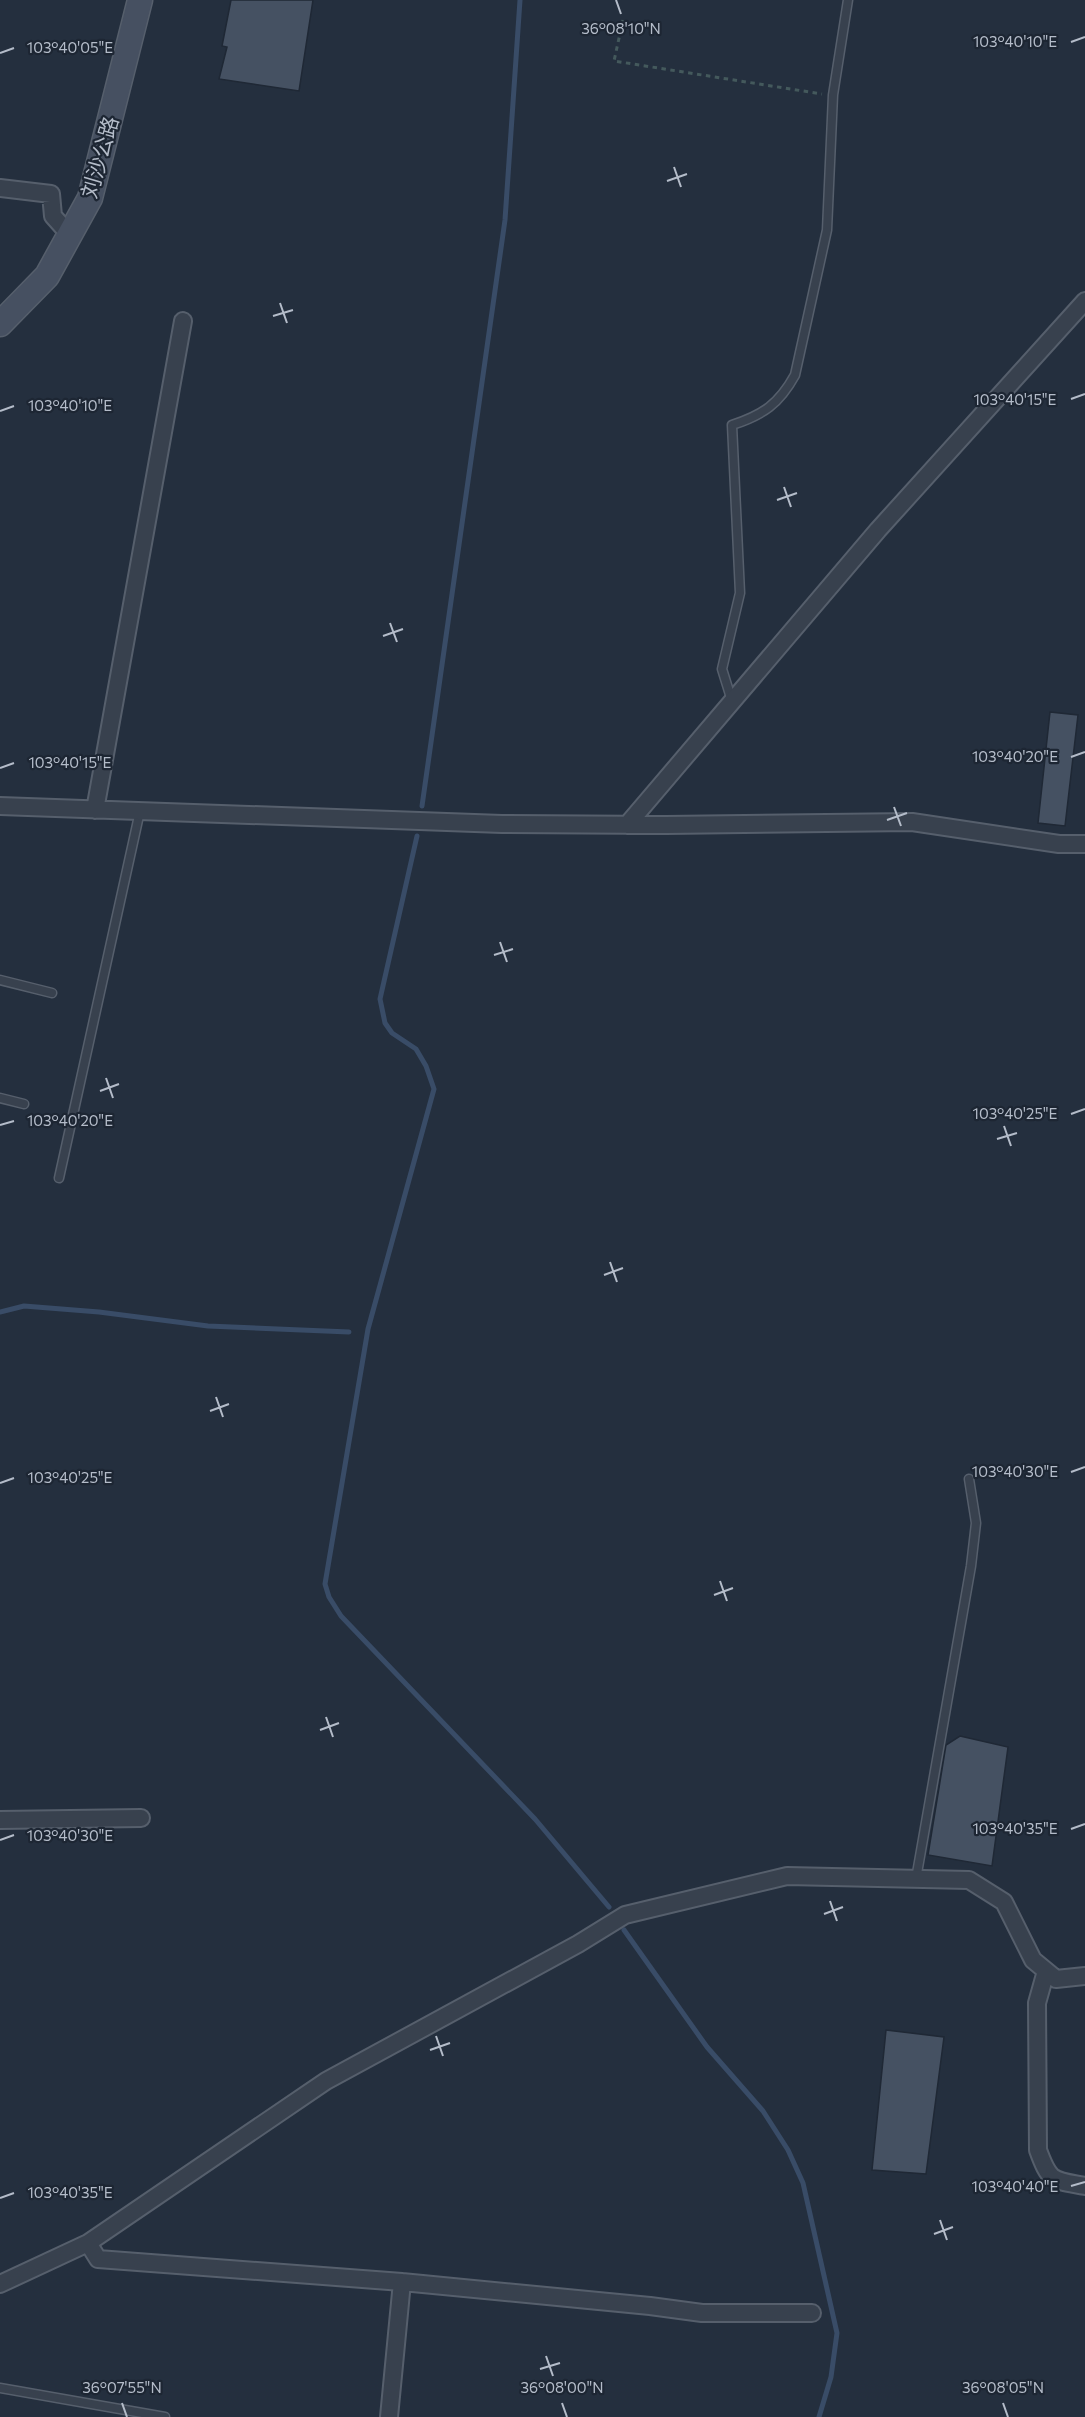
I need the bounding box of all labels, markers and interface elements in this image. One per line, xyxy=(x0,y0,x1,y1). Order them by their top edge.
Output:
text: 36°08'10"N xyxy=(581,19,661,37)
text: 103°40'10"E xyxy=(973,32,1057,50)
text: 103°40'05"E xyxy=(27,38,113,56)
street label: 刘沙公路 xyxy=(75,113,123,201)
text: 103°40'15"E xyxy=(973,390,1057,408)
text: 103°40'10"E xyxy=(28,396,112,414)
text: 103°40'20"E xyxy=(972,747,1058,765)
text: 103°40'15"E xyxy=(28,753,112,771)
text: 103°40'25"E xyxy=(973,1104,1058,1122)
text: 103°40'20"E xyxy=(27,1111,113,1129)
text: 103°40'30"E xyxy=(972,1462,1058,1480)
text: 103°40'25"E xyxy=(28,1468,113,1486)
text: 103°40'35"E xyxy=(972,1819,1058,1837)
text: 103°40'30"E xyxy=(27,1826,113,1844)
text: 103°40'40"E xyxy=(972,2177,1059,2195)
text: 103°40'35"E xyxy=(27,2183,113,2201)
text: 36°07'55"N xyxy=(82,2378,162,2396)
text: 36°08'00"N xyxy=(520,2378,604,2396)
text: 36°08'05"N xyxy=(962,2378,1044,2396)

